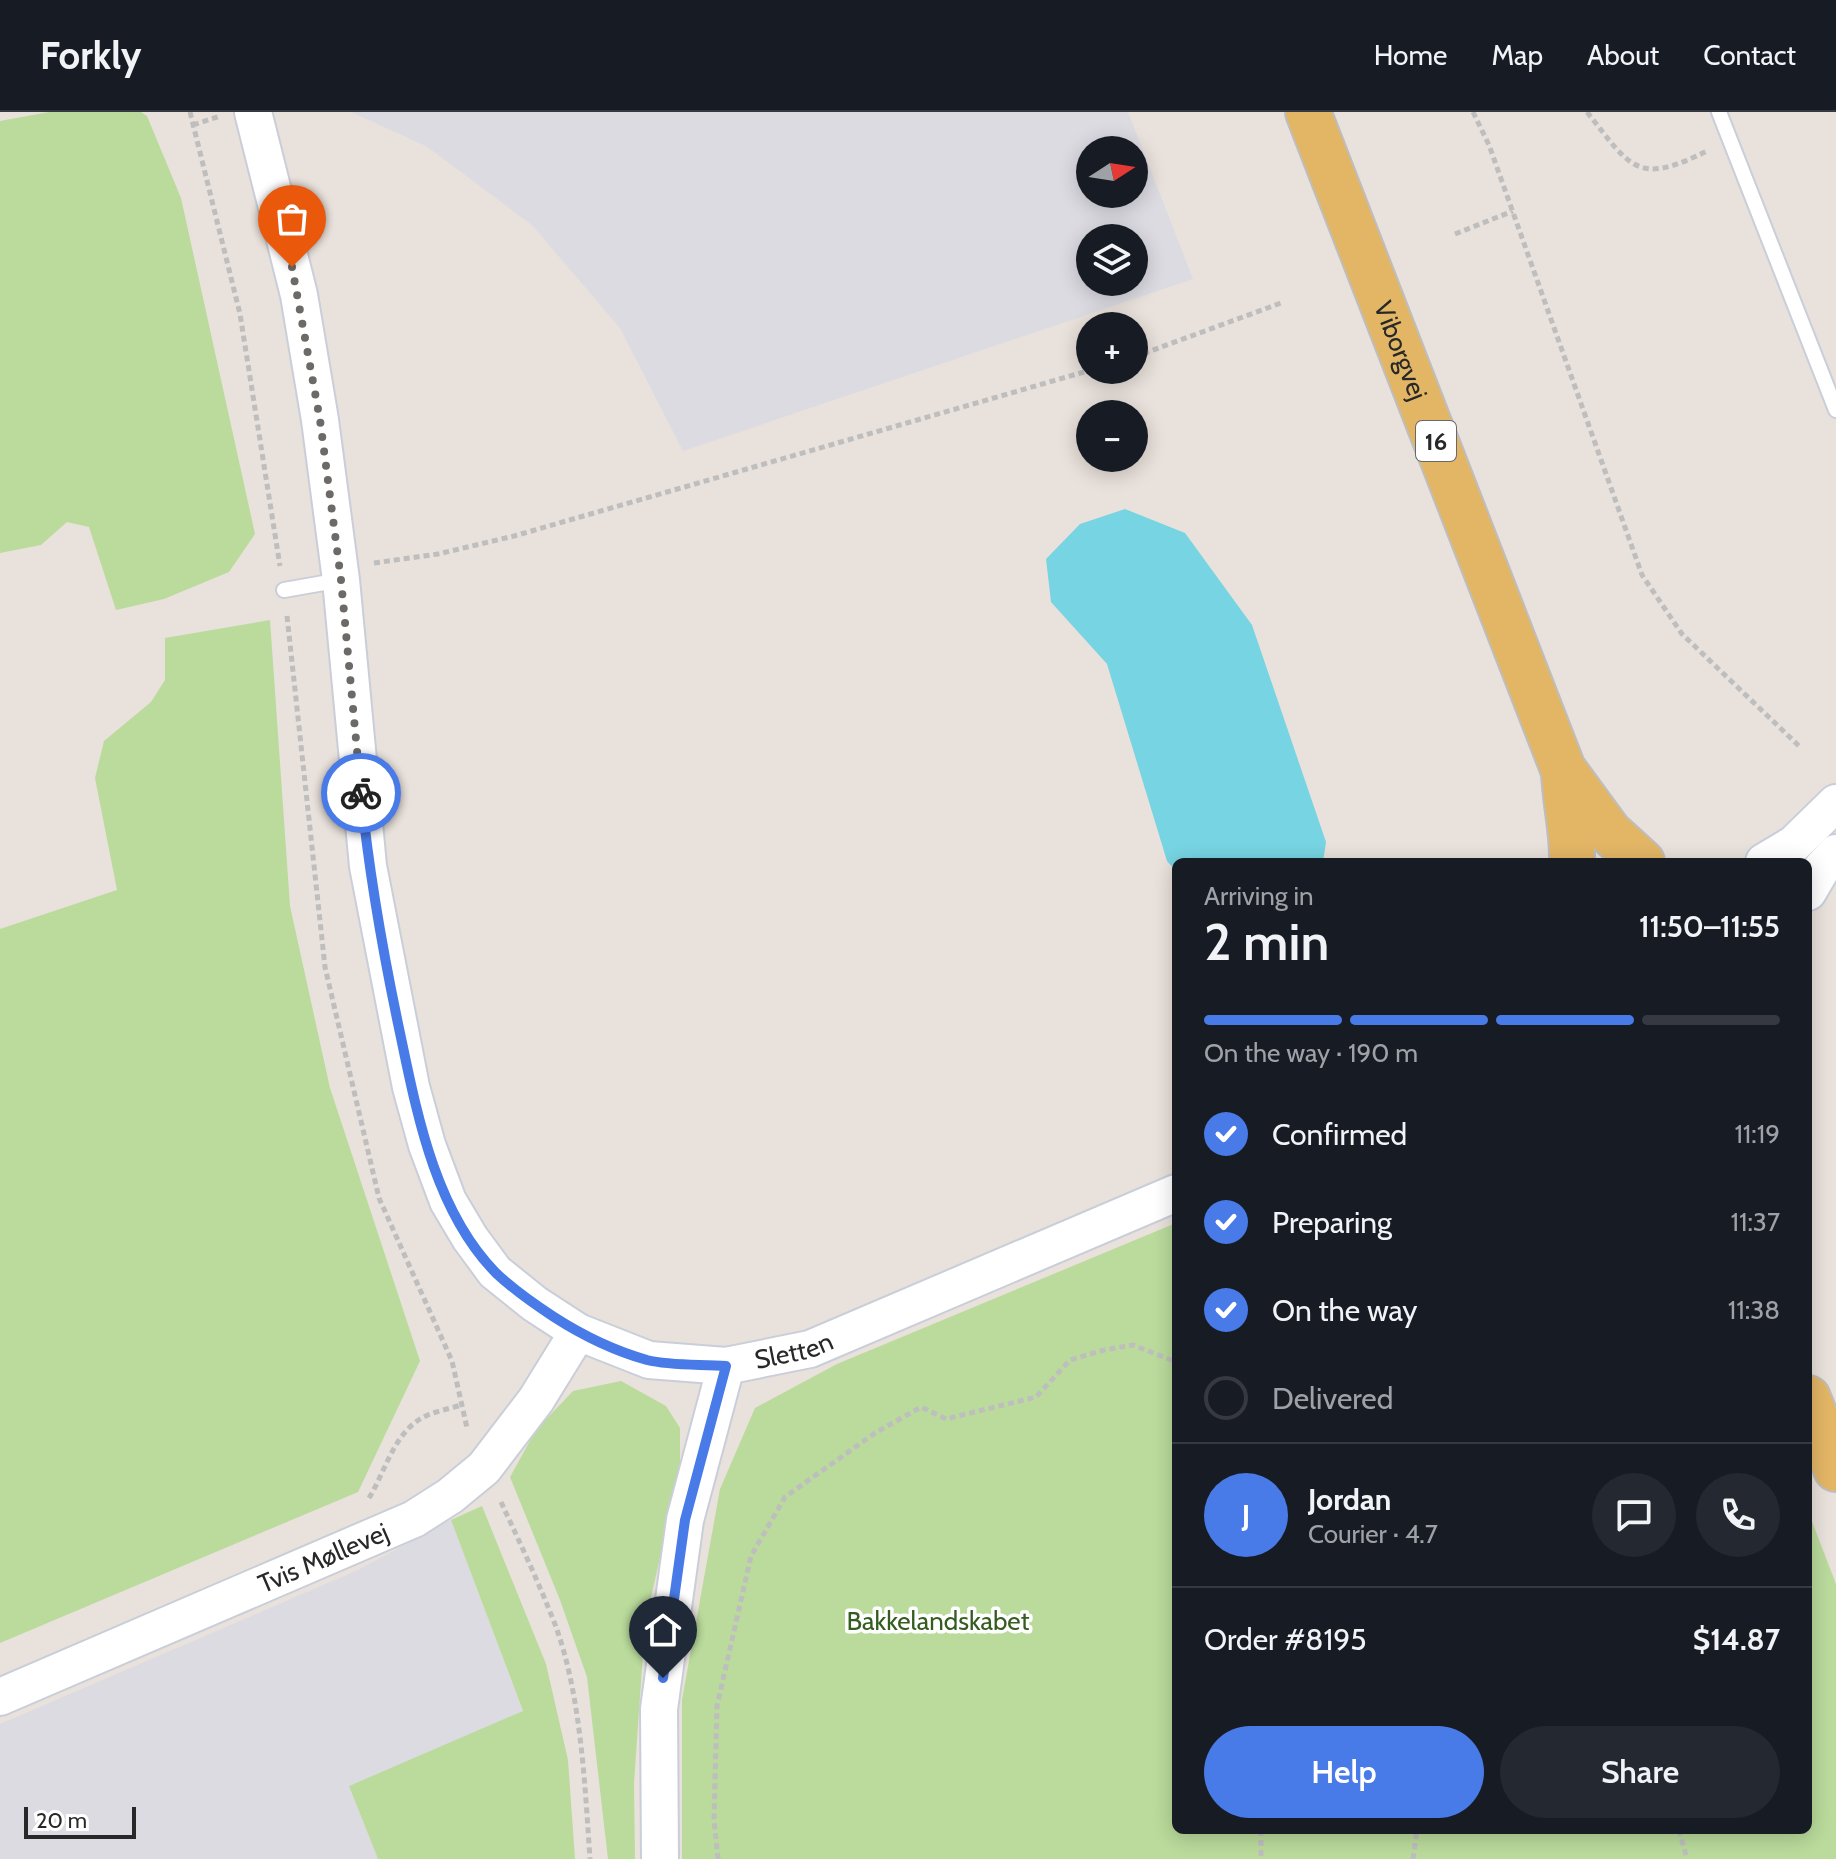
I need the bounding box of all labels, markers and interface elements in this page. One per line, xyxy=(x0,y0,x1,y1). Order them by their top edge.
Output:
text: Forkly xyxy=(40,32,141,79)
text: Home xyxy=(1374,38,1447,72)
text: Map xyxy=(1491,38,1543,72)
text: About xyxy=(1587,38,1659,72)
text: Contact xyxy=(1703,38,1796,72)
north arrow xyxy=(1076,136,1148,208)
map controls xyxy=(1076,136,1148,472)
pin xyxy=(258,185,326,267)
icon: bag xyxy=(270,197,314,241)
button: layers xyxy=(1076,224,1148,296)
street label: Viborgvej xyxy=(1367,297,1434,405)
button: + xyxy=(1076,312,1148,384)
button: − xyxy=(1076,400,1148,472)
road number: 16 xyxy=(1416,421,1456,461)
courier xyxy=(321,753,401,833)
icon: bike xyxy=(339,771,383,815)
text: Arriving in xyxy=(1204,880,1314,912)
text: 11:50–11:55 xyxy=(1639,908,1780,945)
text: 2 min xyxy=(1204,910,1329,973)
text: On the way · 190 m xyxy=(1204,1037,1418,1069)
icon: check xyxy=(1204,1112,1248,1156)
text: Confirmed xyxy=(1272,1116,1407,1153)
text: 11:19 xyxy=(1734,1118,1780,1150)
icon: check xyxy=(1204,1200,1248,1244)
text: Preparing xyxy=(1272,1204,1392,1241)
text: 11:37 xyxy=(1730,1206,1780,1238)
icon: check xyxy=(1204,1288,1248,1332)
text: On the way xyxy=(1272,1292,1417,1329)
text: 11:38 xyxy=(1728,1294,1780,1326)
street label: Sletten xyxy=(752,1325,838,1376)
text: Delivered xyxy=(1272,1380,1393,1417)
button: chat xyxy=(1592,1473,1676,1557)
button: phone xyxy=(1696,1473,1780,1557)
text: Jordan xyxy=(1308,1481,1391,1518)
text: J xyxy=(1242,1497,1250,1534)
street label: Tvis Møllevej xyxy=(253,1516,393,1600)
text: Courier · 4.7 xyxy=(1308,1518,1438,1550)
pin xyxy=(629,1596,697,1678)
park label: Bakkelandskabet xyxy=(847,1605,1030,1637)
icon: home xyxy=(641,1608,685,1652)
text: Order #8195 xyxy=(1204,1621,1367,1658)
text: $14.87 xyxy=(1693,1621,1780,1658)
button: Help xyxy=(1204,1726,1484,1818)
button: Share xyxy=(1500,1726,1780,1818)
scale bar xyxy=(24,1803,136,1839)
text: 20 m xyxy=(36,1807,87,1834)

